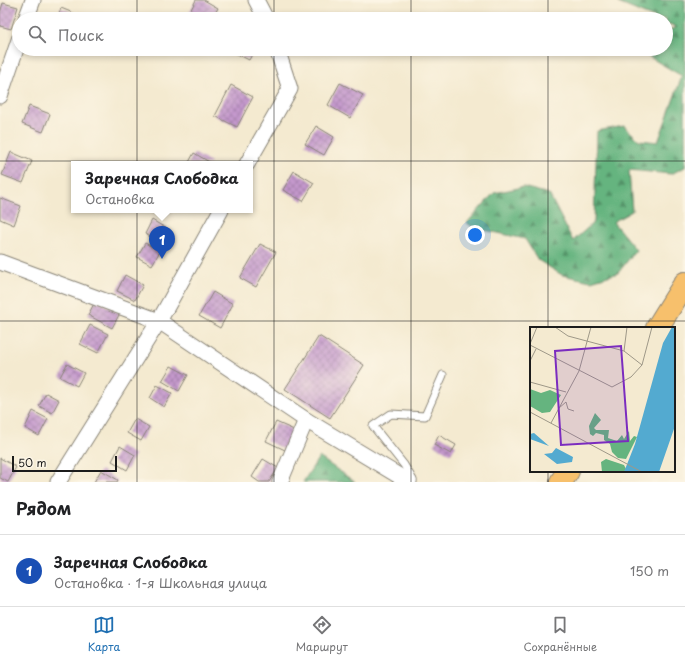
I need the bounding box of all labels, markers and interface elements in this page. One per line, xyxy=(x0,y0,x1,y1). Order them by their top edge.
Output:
search box xyxy=(12,12,673,56)
icon: search xyxy=(26,23,48,45)
text: Поиск xyxy=(58,23,104,46)
popup xyxy=(71,161,253,213)
text: Заречная Слободка xyxy=(85,166,239,189)
text: Остановка xyxy=(85,189,154,208)
your location xyxy=(465,225,485,245)
pin: 1 xyxy=(149,226,175,259)
inset map xyxy=(530,327,675,472)
scale bar xyxy=(12,454,117,473)
text: 50 m xyxy=(18,454,47,471)
text: Рядом xyxy=(16,495,71,521)
text: Заречная Слободка xyxy=(54,550,208,573)
text: 1 xyxy=(26,561,32,580)
text: 150 m xyxy=(630,561,669,580)
text: Остановка · 1-я Школьная улица xyxy=(54,573,267,592)
tab: Карта xyxy=(88,614,120,655)
tab: Маршрут xyxy=(296,614,348,655)
tab: Сохранённые xyxy=(524,614,597,655)

